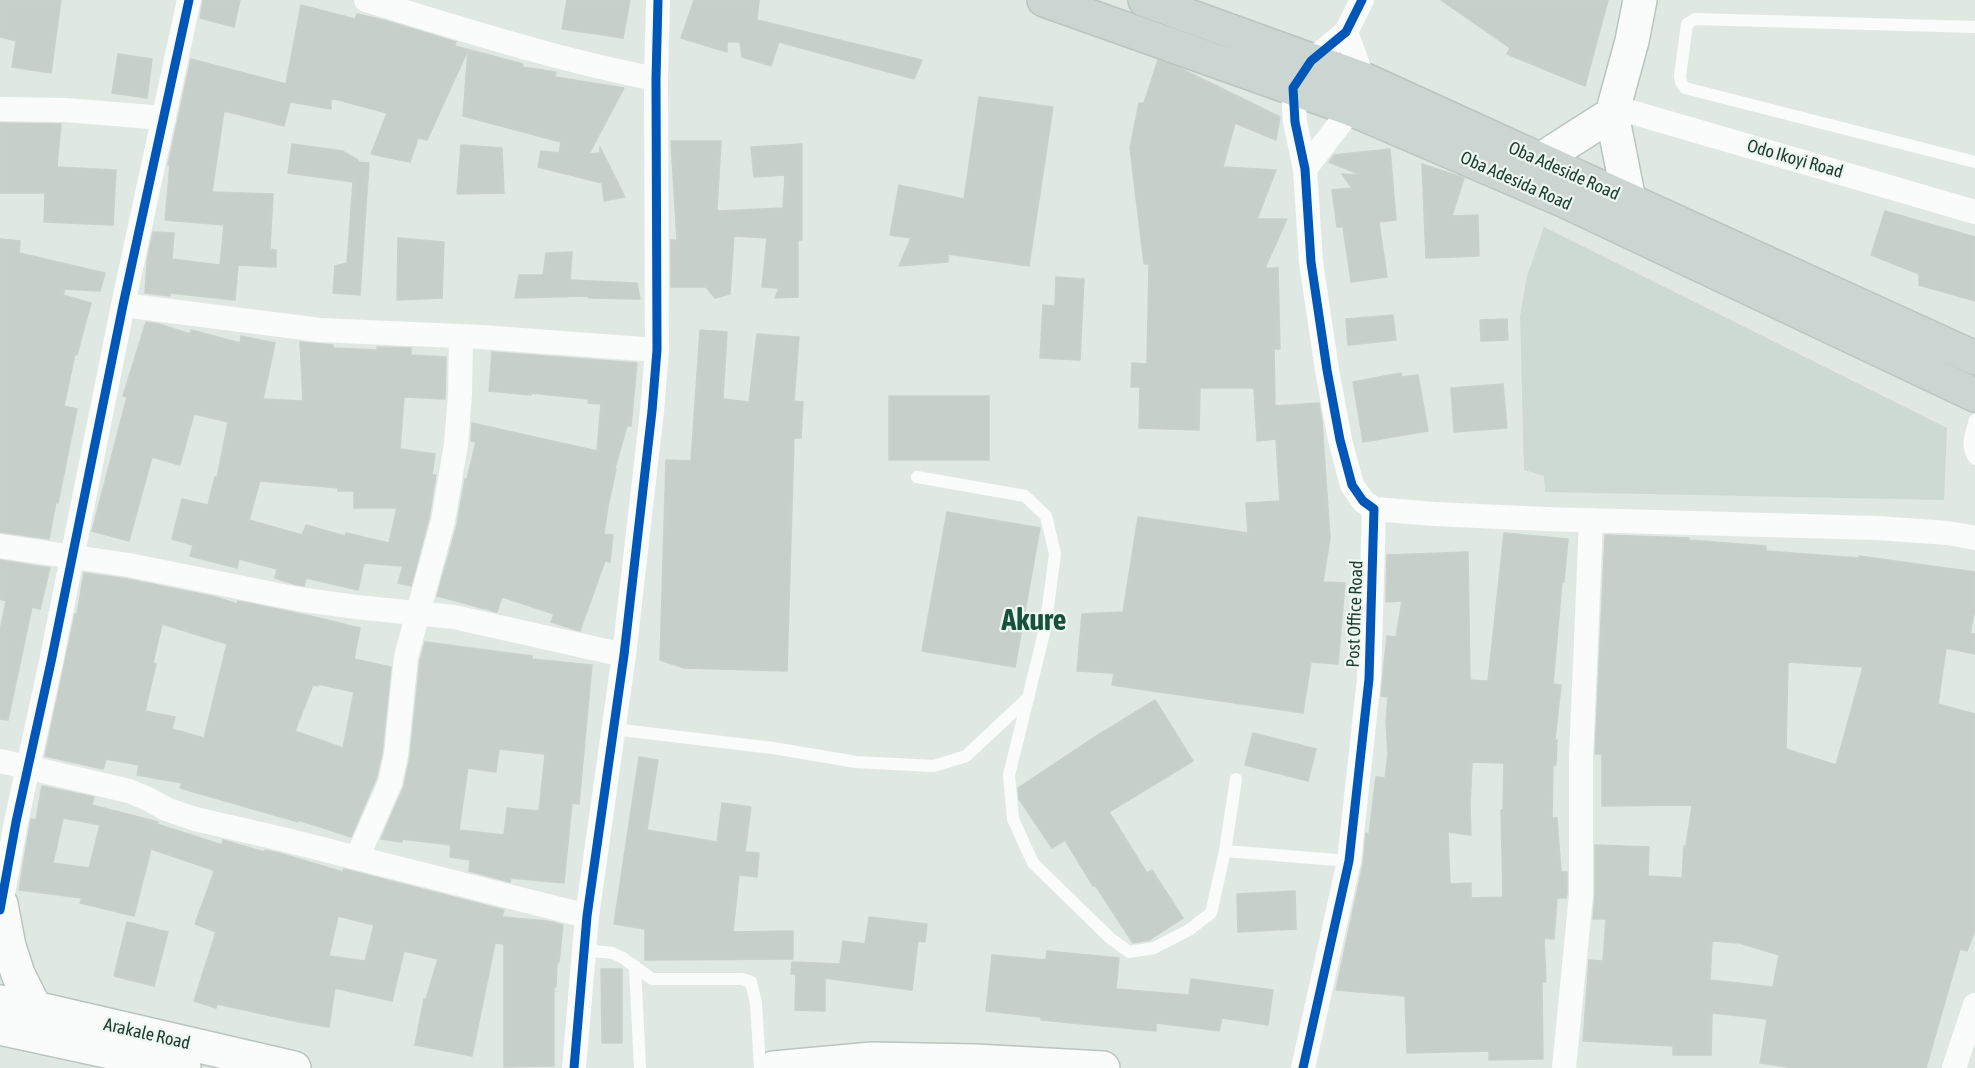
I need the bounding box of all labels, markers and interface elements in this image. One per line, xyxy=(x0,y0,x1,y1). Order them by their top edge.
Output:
street label: Odo Ikoyi Road xyxy=(1745,135,1845,183)
street label: Oba Adeside Road xyxy=(1505,137,1623,205)
street label: Oba Adesida Road xyxy=(1457,147,1575,215)
street label: Post Office Road xyxy=(1342,560,1368,668)
district label: Akure xyxy=(1002,603,1066,639)
street label: Arakale Road xyxy=(102,1014,192,1054)

